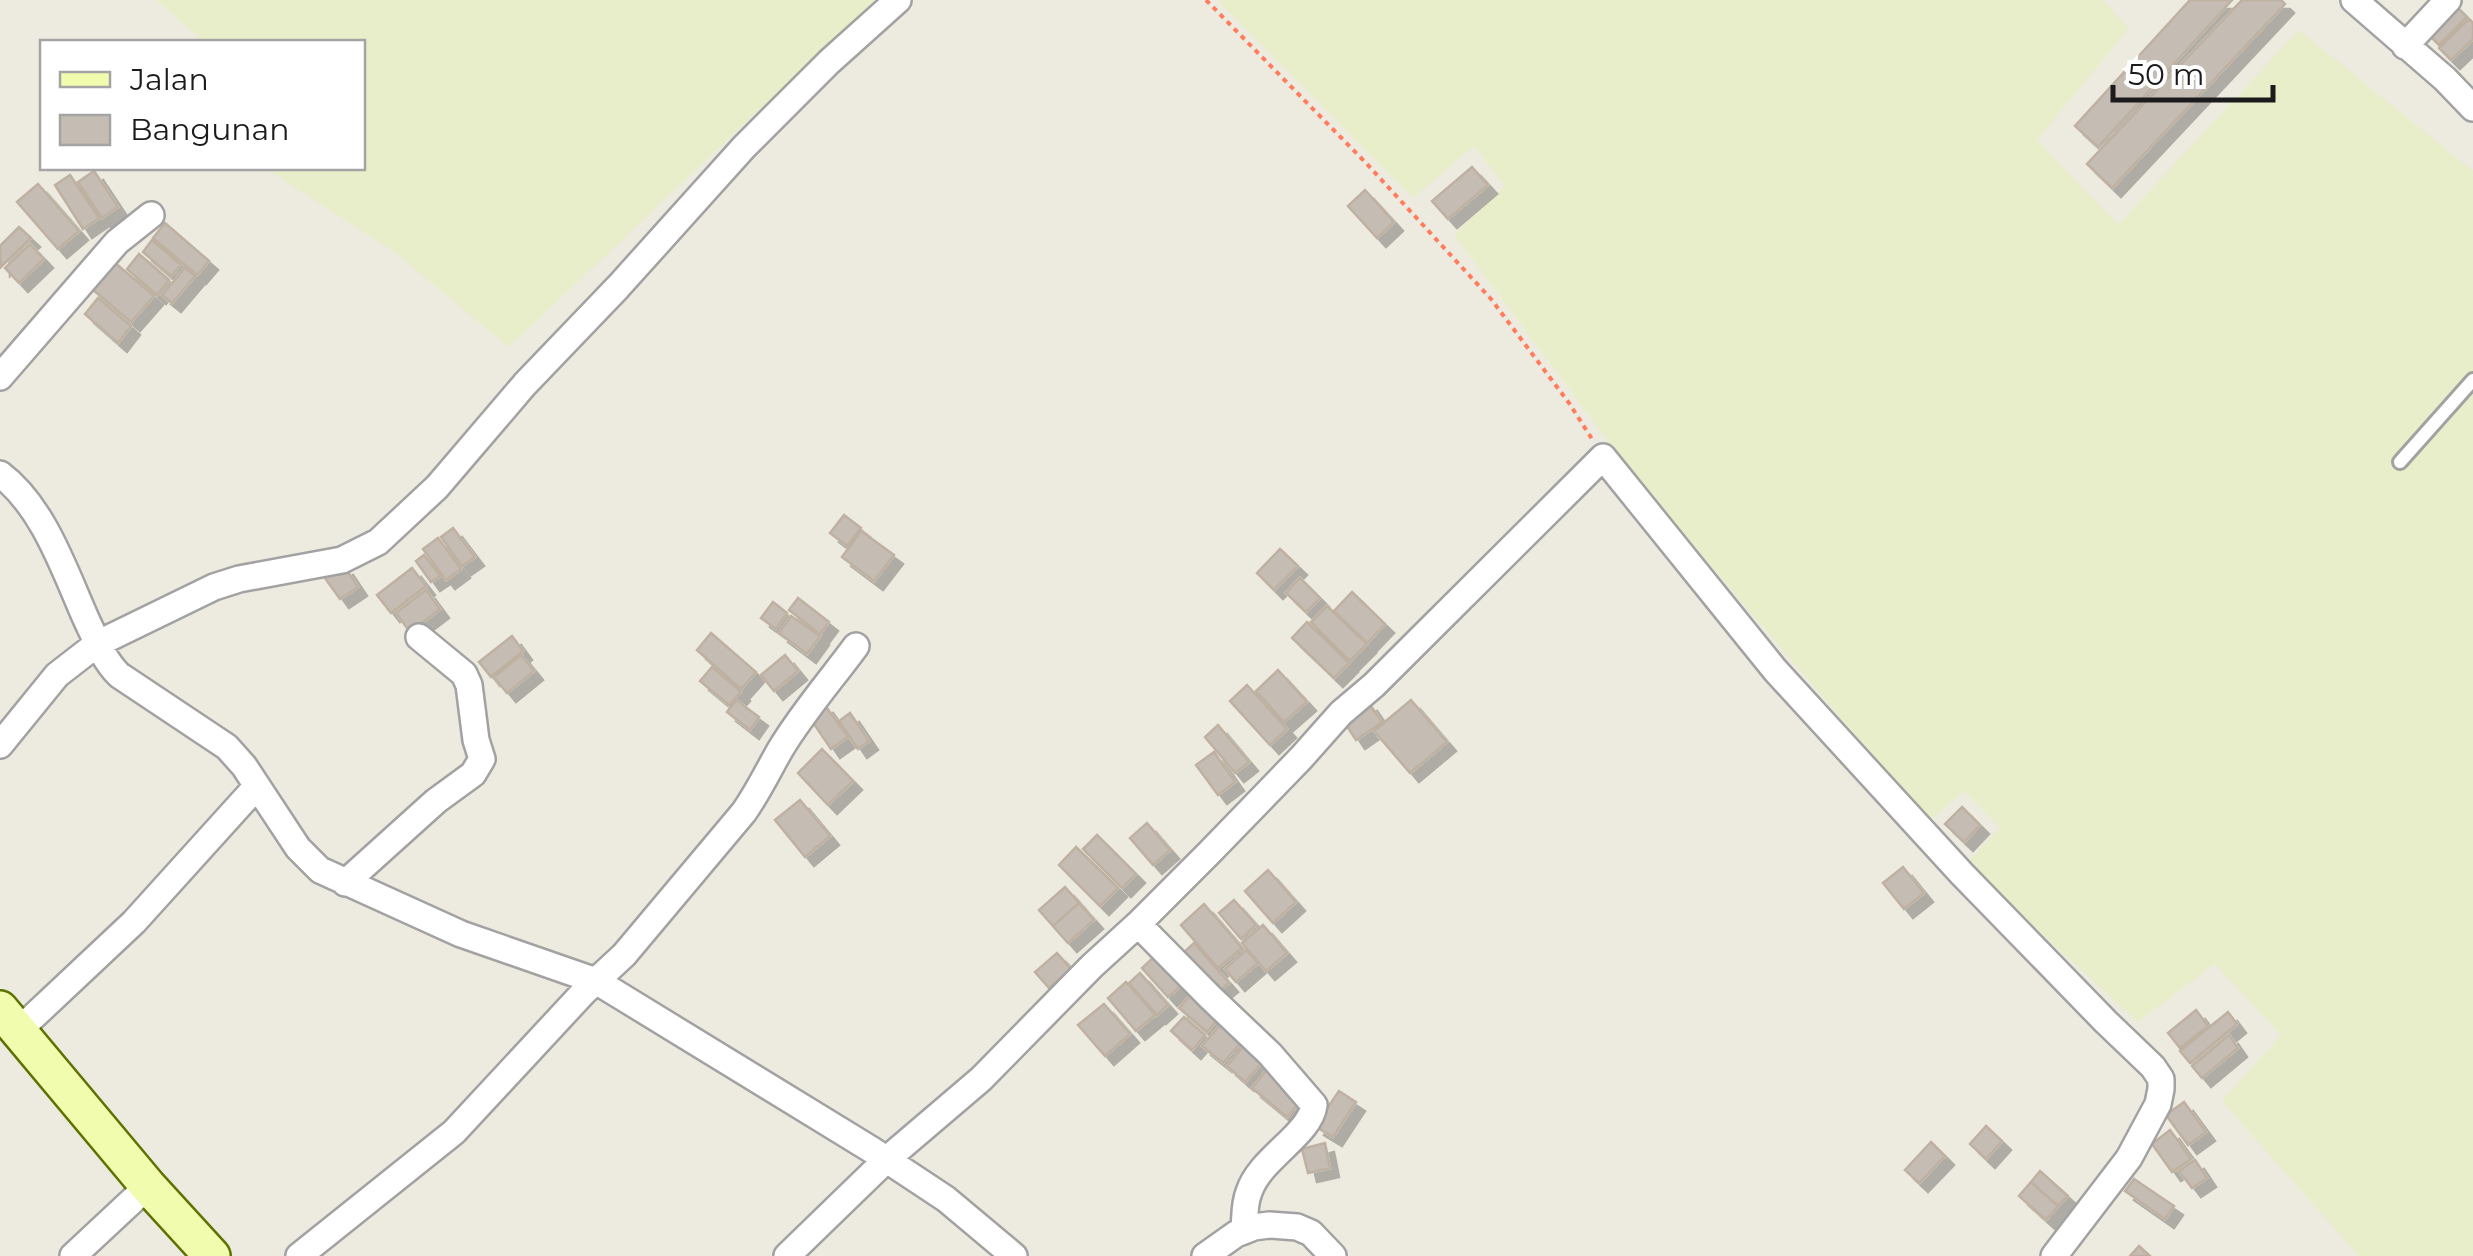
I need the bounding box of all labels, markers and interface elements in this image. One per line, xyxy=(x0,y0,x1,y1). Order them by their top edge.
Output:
legend xyxy=(40,40,365,170)
scale bar xyxy=(2113,40,2273,102)
text: 50 m xyxy=(2128,56,2205,93)
text: Jalan xyxy=(129,61,209,98)
text: Bangunan xyxy=(130,111,290,148)

